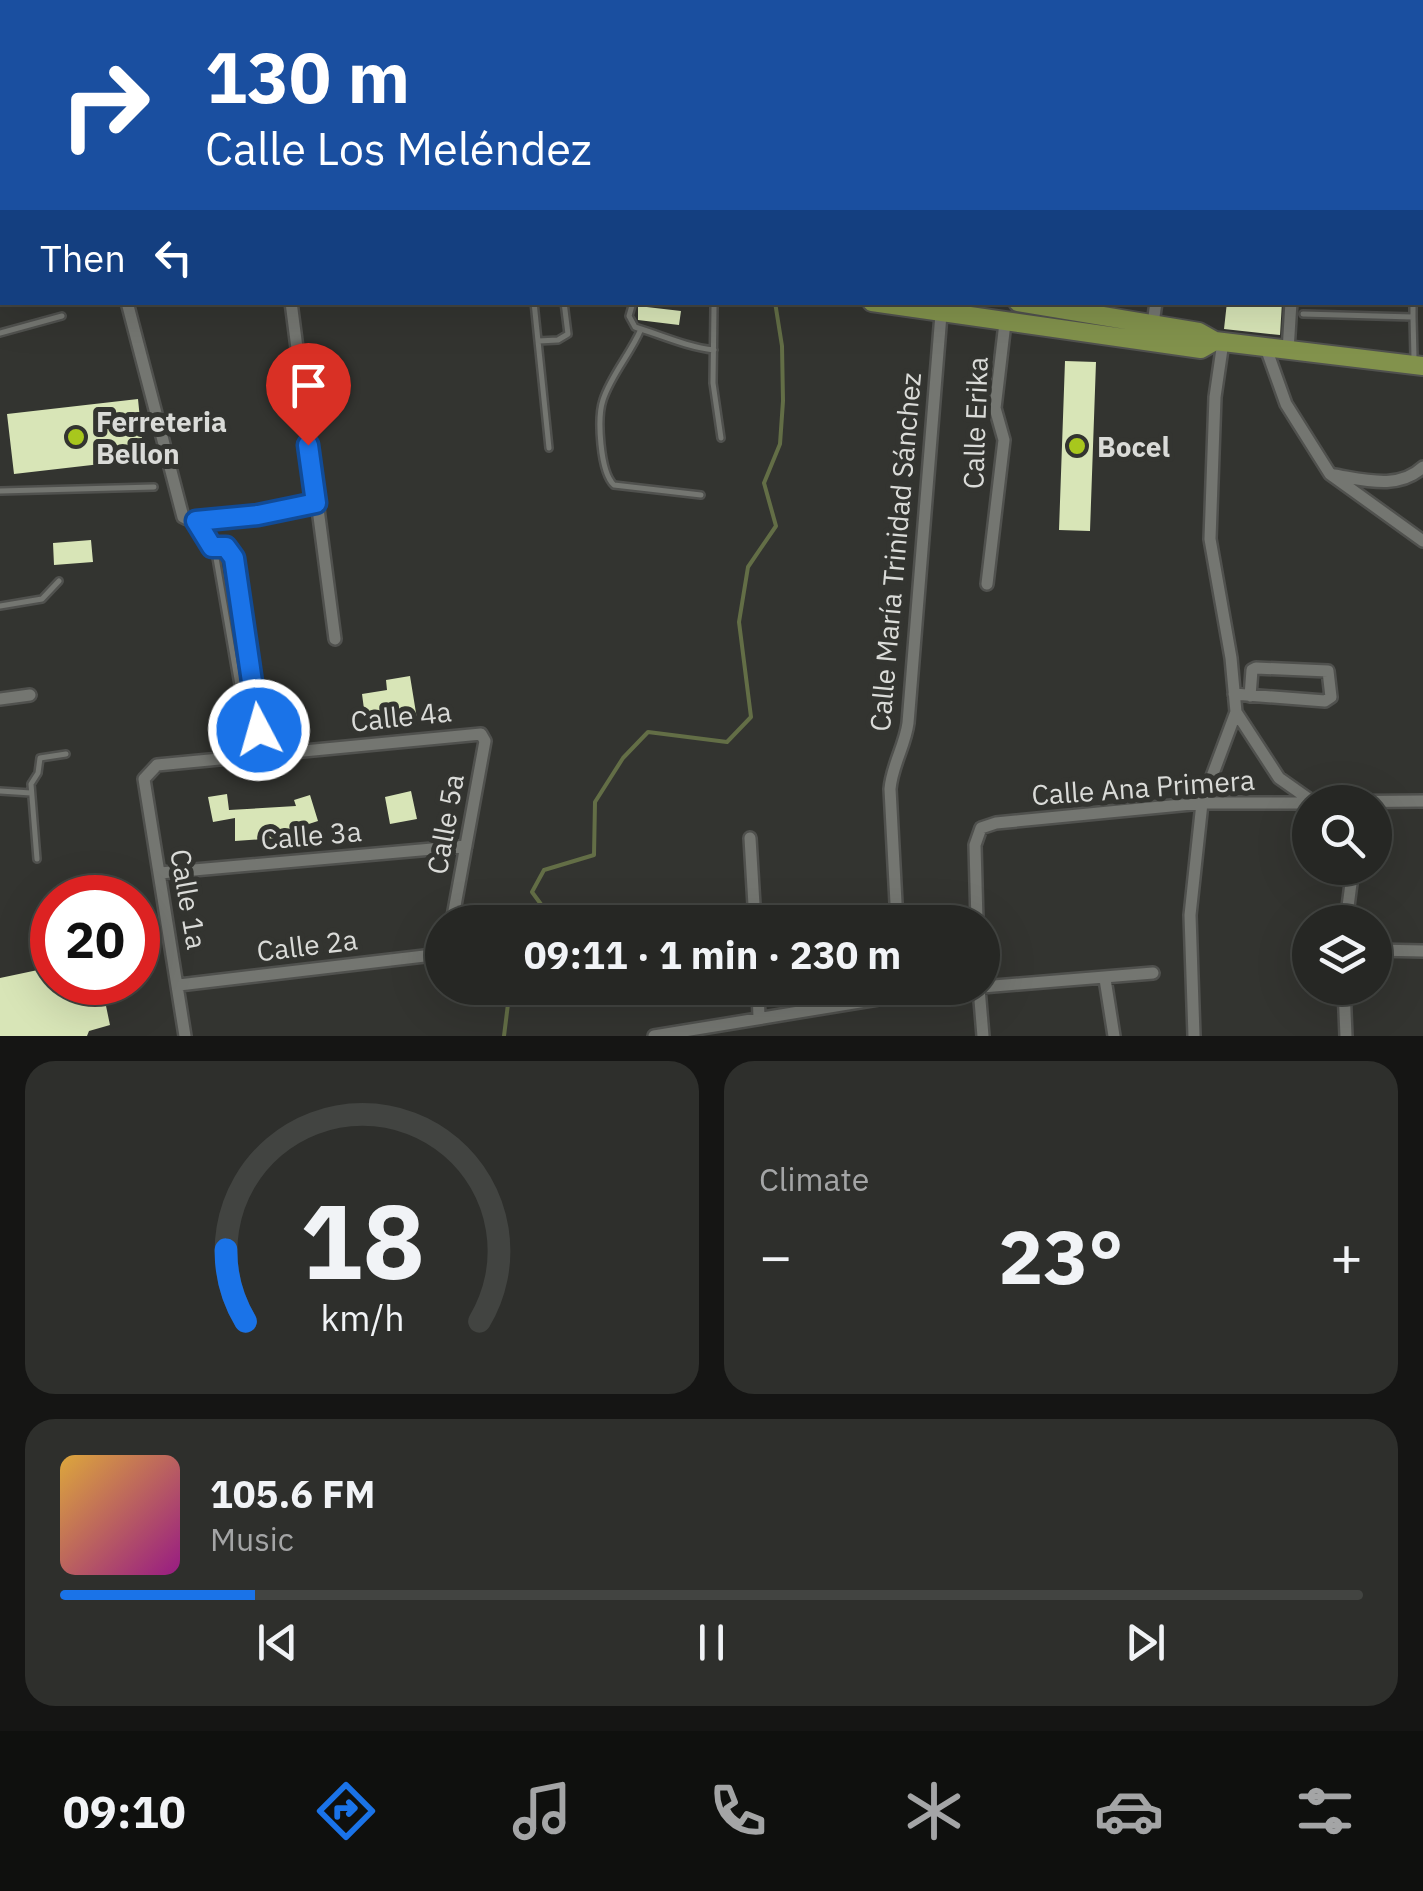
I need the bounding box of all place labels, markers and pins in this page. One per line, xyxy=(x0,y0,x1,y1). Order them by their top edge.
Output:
pin xyxy=(266,343,351,446)
place label: Ferreteria Bellon xyxy=(96,403,227,472)
marker: Ferreteria Bellon xyxy=(65,426,87,448)
place label: Bocel xyxy=(1097,428,1170,465)
marker: Bocel xyxy=(1066,435,1088,457)

